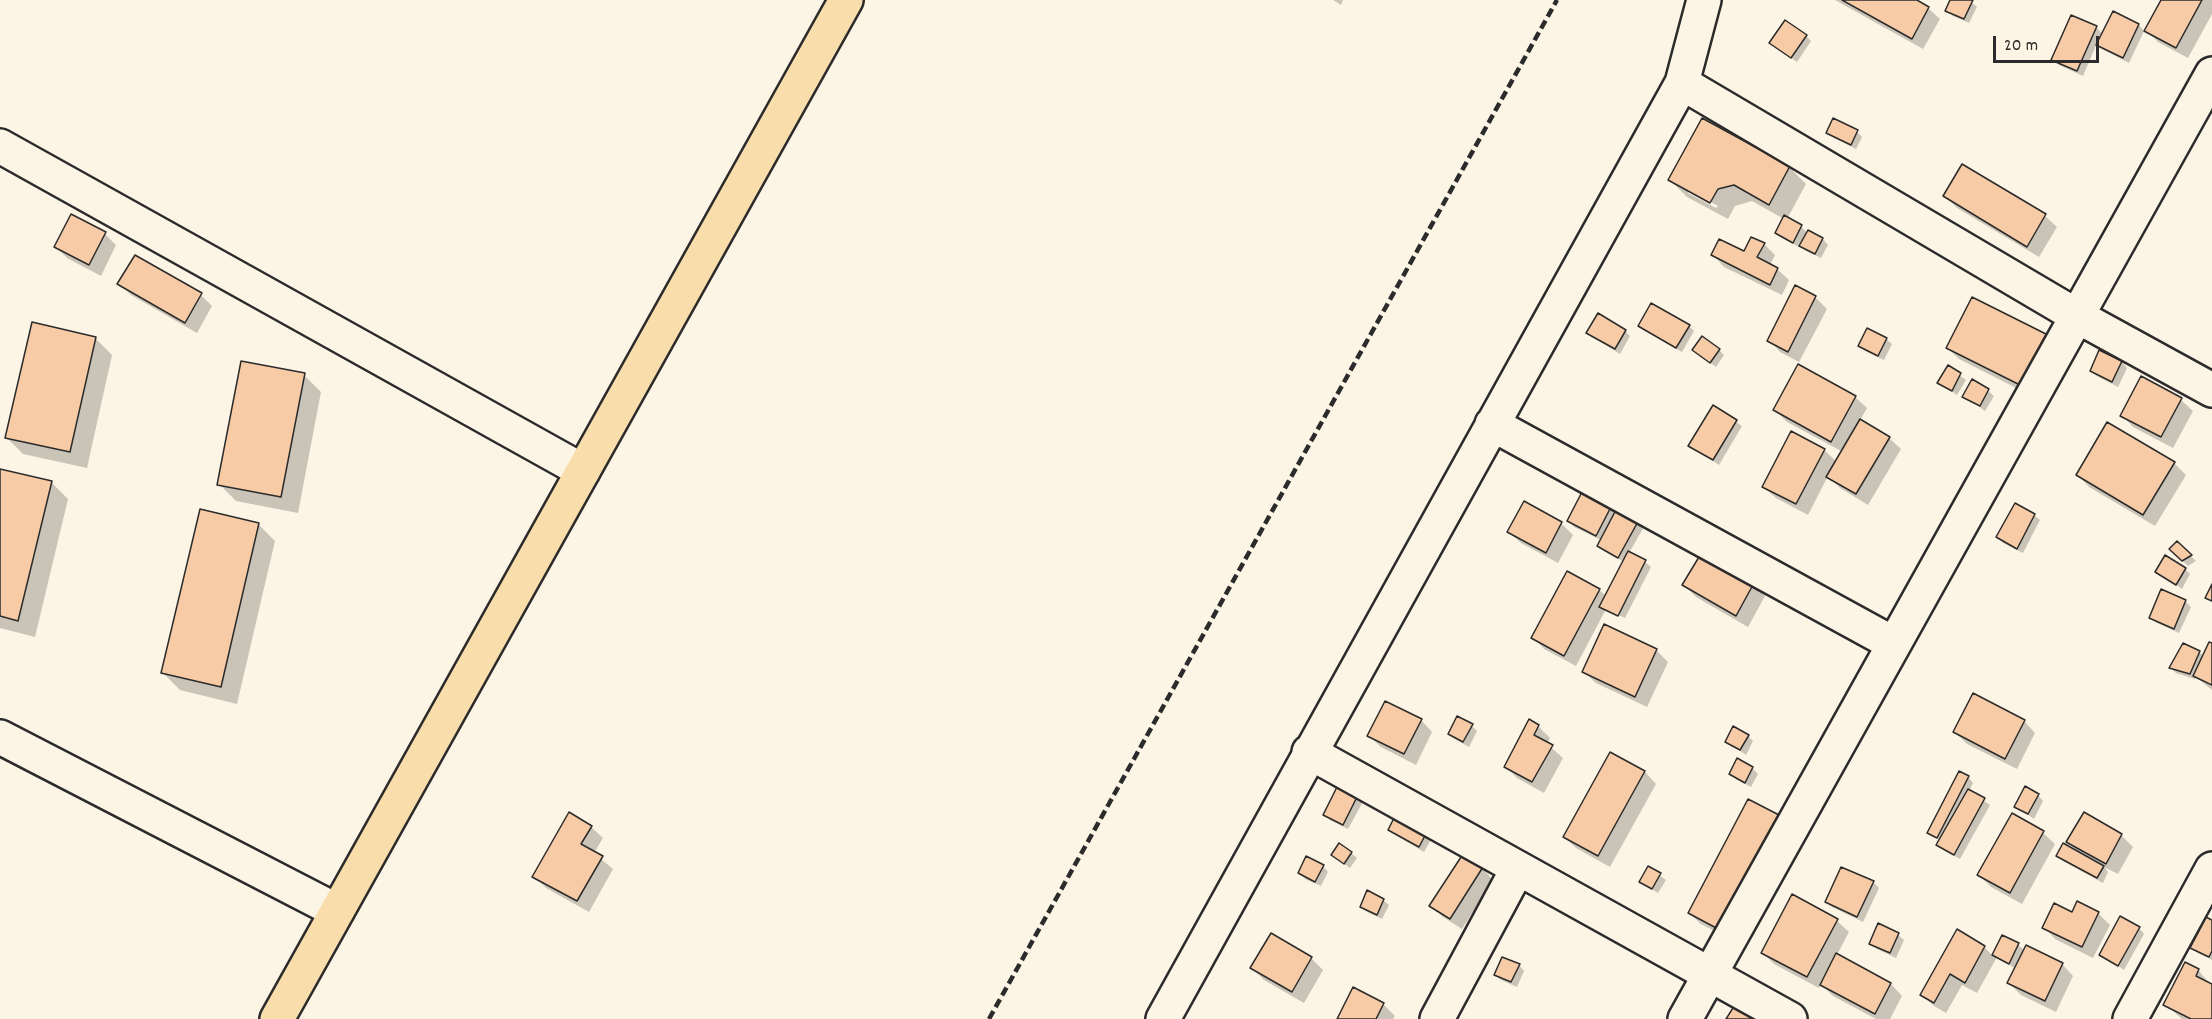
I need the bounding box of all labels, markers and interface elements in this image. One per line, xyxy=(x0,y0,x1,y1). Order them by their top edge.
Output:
scale bar xyxy=(1996,24,2102,62)
text: 20 m xyxy=(2004,34,2038,59)

